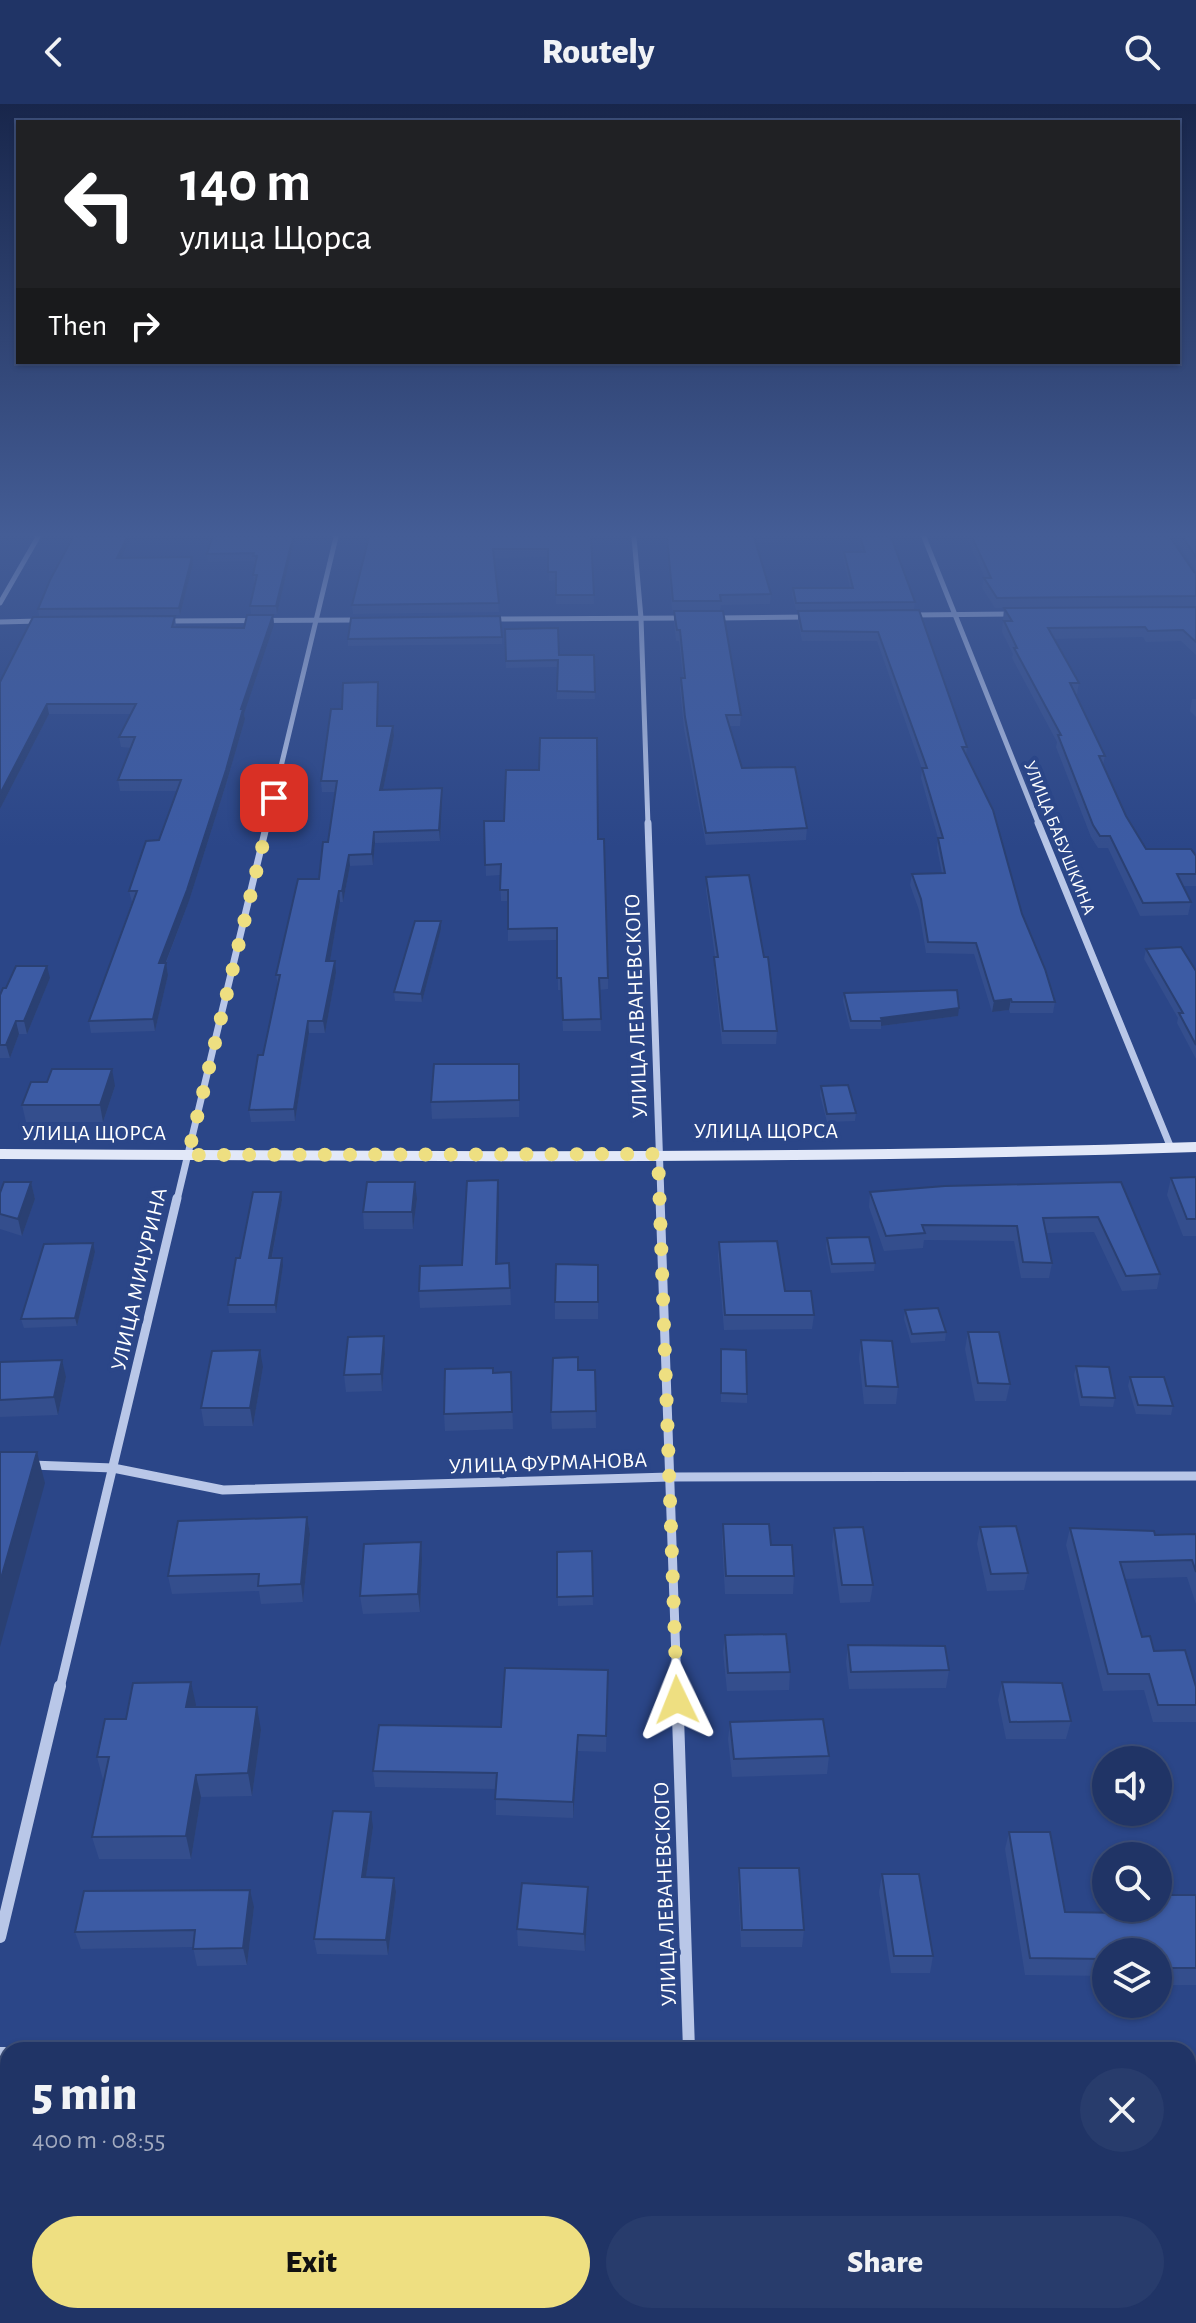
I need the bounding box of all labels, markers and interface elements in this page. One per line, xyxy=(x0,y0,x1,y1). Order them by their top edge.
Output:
icon: back xyxy=(32,30,76,74)
icon: search xyxy=(1120,30,1164,74)
text: Routely xyxy=(541,34,655,70)
icon: left xyxy=(48,152,152,256)
text: 140 m xyxy=(180,155,311,211)
text: улица Щорса xyxy=(180,220,372,256)
icon: right xyxy=(123,304,167,348)
text: Then xyxy=(48,311,107,341)
street label: УЛИЦА БАБУШКИНА xyxy=(1020,759,1098,918)
pin xyxy=(240,764,308,832)
icon: arrive xyxy=(252,776,296,820)
street label: УЛИЦА ЛЕВАНЕВСКОГО xyxy=(621,893,651,1119)
street label: УЛИЦА ЩОРСА xyxy=(694,1120,838,1142)
street label: УЛИЦА ЩОРСА xyxy=(22,1122,166,1144)
street label: УЛИЦА МИЧУРИНА xyxy=(107,1185,171,1373)
street label: УЛИЦА ФУРМАНОВА xyxy=(448,1449,648,1477)
position arrow xyxy=(635,1658,719,1742)
map controls xyxy=(1092,1746,1172,2018)
button: sound xyxy=(1092,1746,1172,1826)
street label: УЛИЦА ЛЕВАНЕВСКОГО xyxy=(650,1781,680,2007)
button: search xyxy=(1092,1842,1172,1922)
button: layers xyxy=(1092,1938,1172,2018)
button: close xyxy=(1080,2068,1164,2152)
text: 5 min xyxy=(32,2071,138,2119)
text: 400 m · 08:55 xyxy=(32,2127,165,2153)
button: Exit xyxy=(32,2216,590,2308)
button: Share xyxy=(606,2216,1164,2308)

